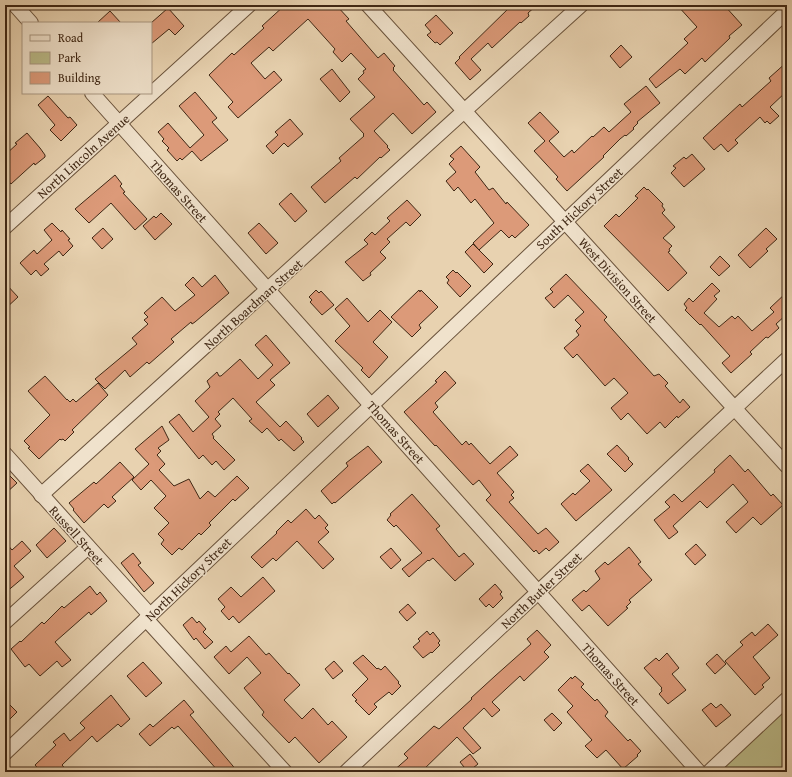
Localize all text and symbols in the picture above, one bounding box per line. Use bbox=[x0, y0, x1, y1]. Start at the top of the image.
legend bbox=[22, 22, 152, 94]
text: Road bbox=[58, 29, 84, 46]
text: Park bbox=[58, 49, 82, 66]
text: Building bbox=[58, 69, 101, 86]
street label: North Lincoln Avenue bbox=[33, 110, 134, 203]
street label: Thomas Street bbox=[145, 156, 212, 227]
street label: South Hickory Street bbox=[531, 163, 628, 254]
street label: West Division Street bbox=[574, 233, 662, 328]
street label: North Boardman Street bbox=[200, 254, 307, 354]
street label: Thomas Street bbox=[362, 397, 429, 468]
street label: Russell Street bbox=[45, 501, 109, 569]
street label: North Hickory Street bbox=[141, 533, 236, 626]
street label: North Butler Street bbox=[496, 547, 587, 633]
street label: Thomas Street bbox=[577, 639, 644, 710]

